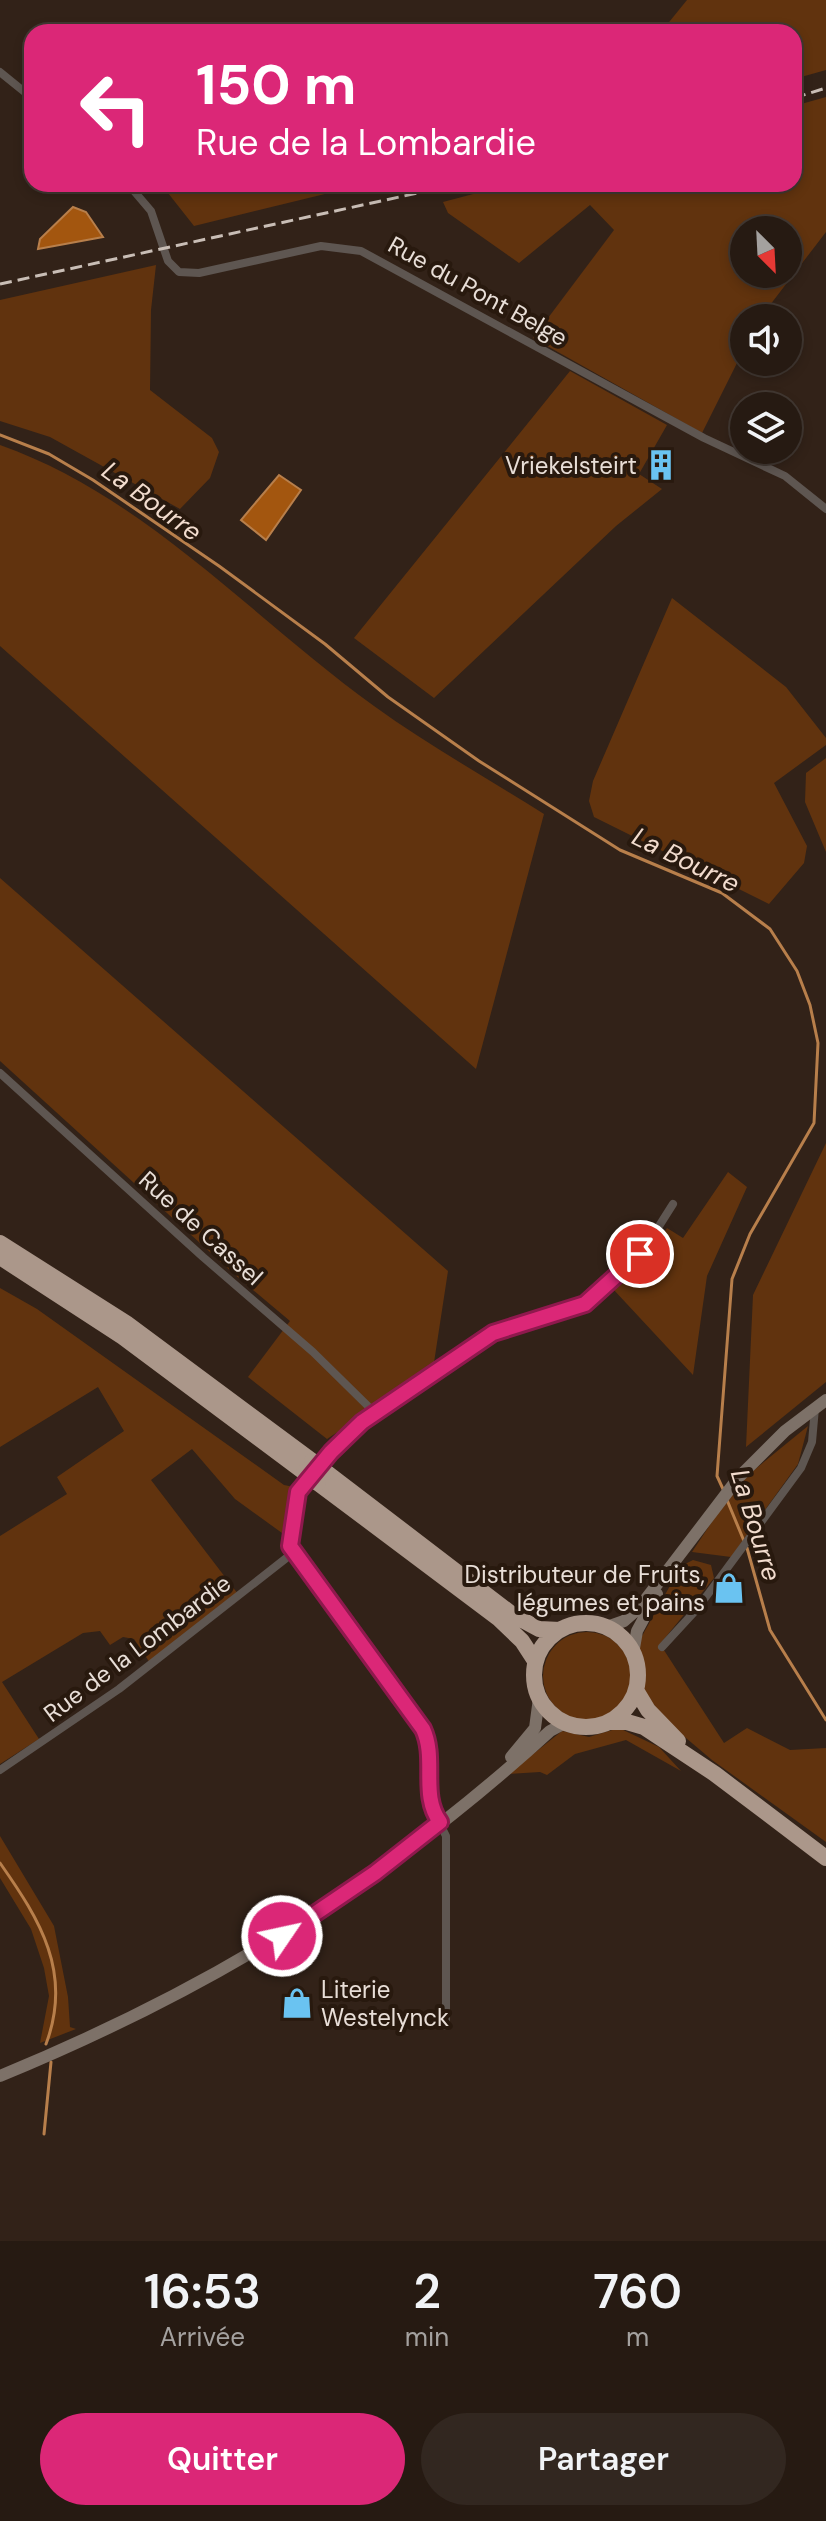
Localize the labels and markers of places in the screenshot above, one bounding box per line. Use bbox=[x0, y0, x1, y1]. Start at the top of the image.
building icon: Vriekelsteirt bbox=[644, 448, 678, 482]
place label: Vriekelsteirt bbox=[505, 450, 637, 481]
pin bbox=[606, 1220, 674, 1288]
place label: Distributeur de Fruits, légumes et pains bbox=[465, 1559, 705, 1618]
shop icon: Distributeur de Fruits, légumes et pains bbox=[712, 1571, 746, 1605]
place label: Literie Westelynck bbox=[321, 1974, 449, 2033]
shop icon: Literie Westelynck bbox=[280, 1986, 314, 2020]

